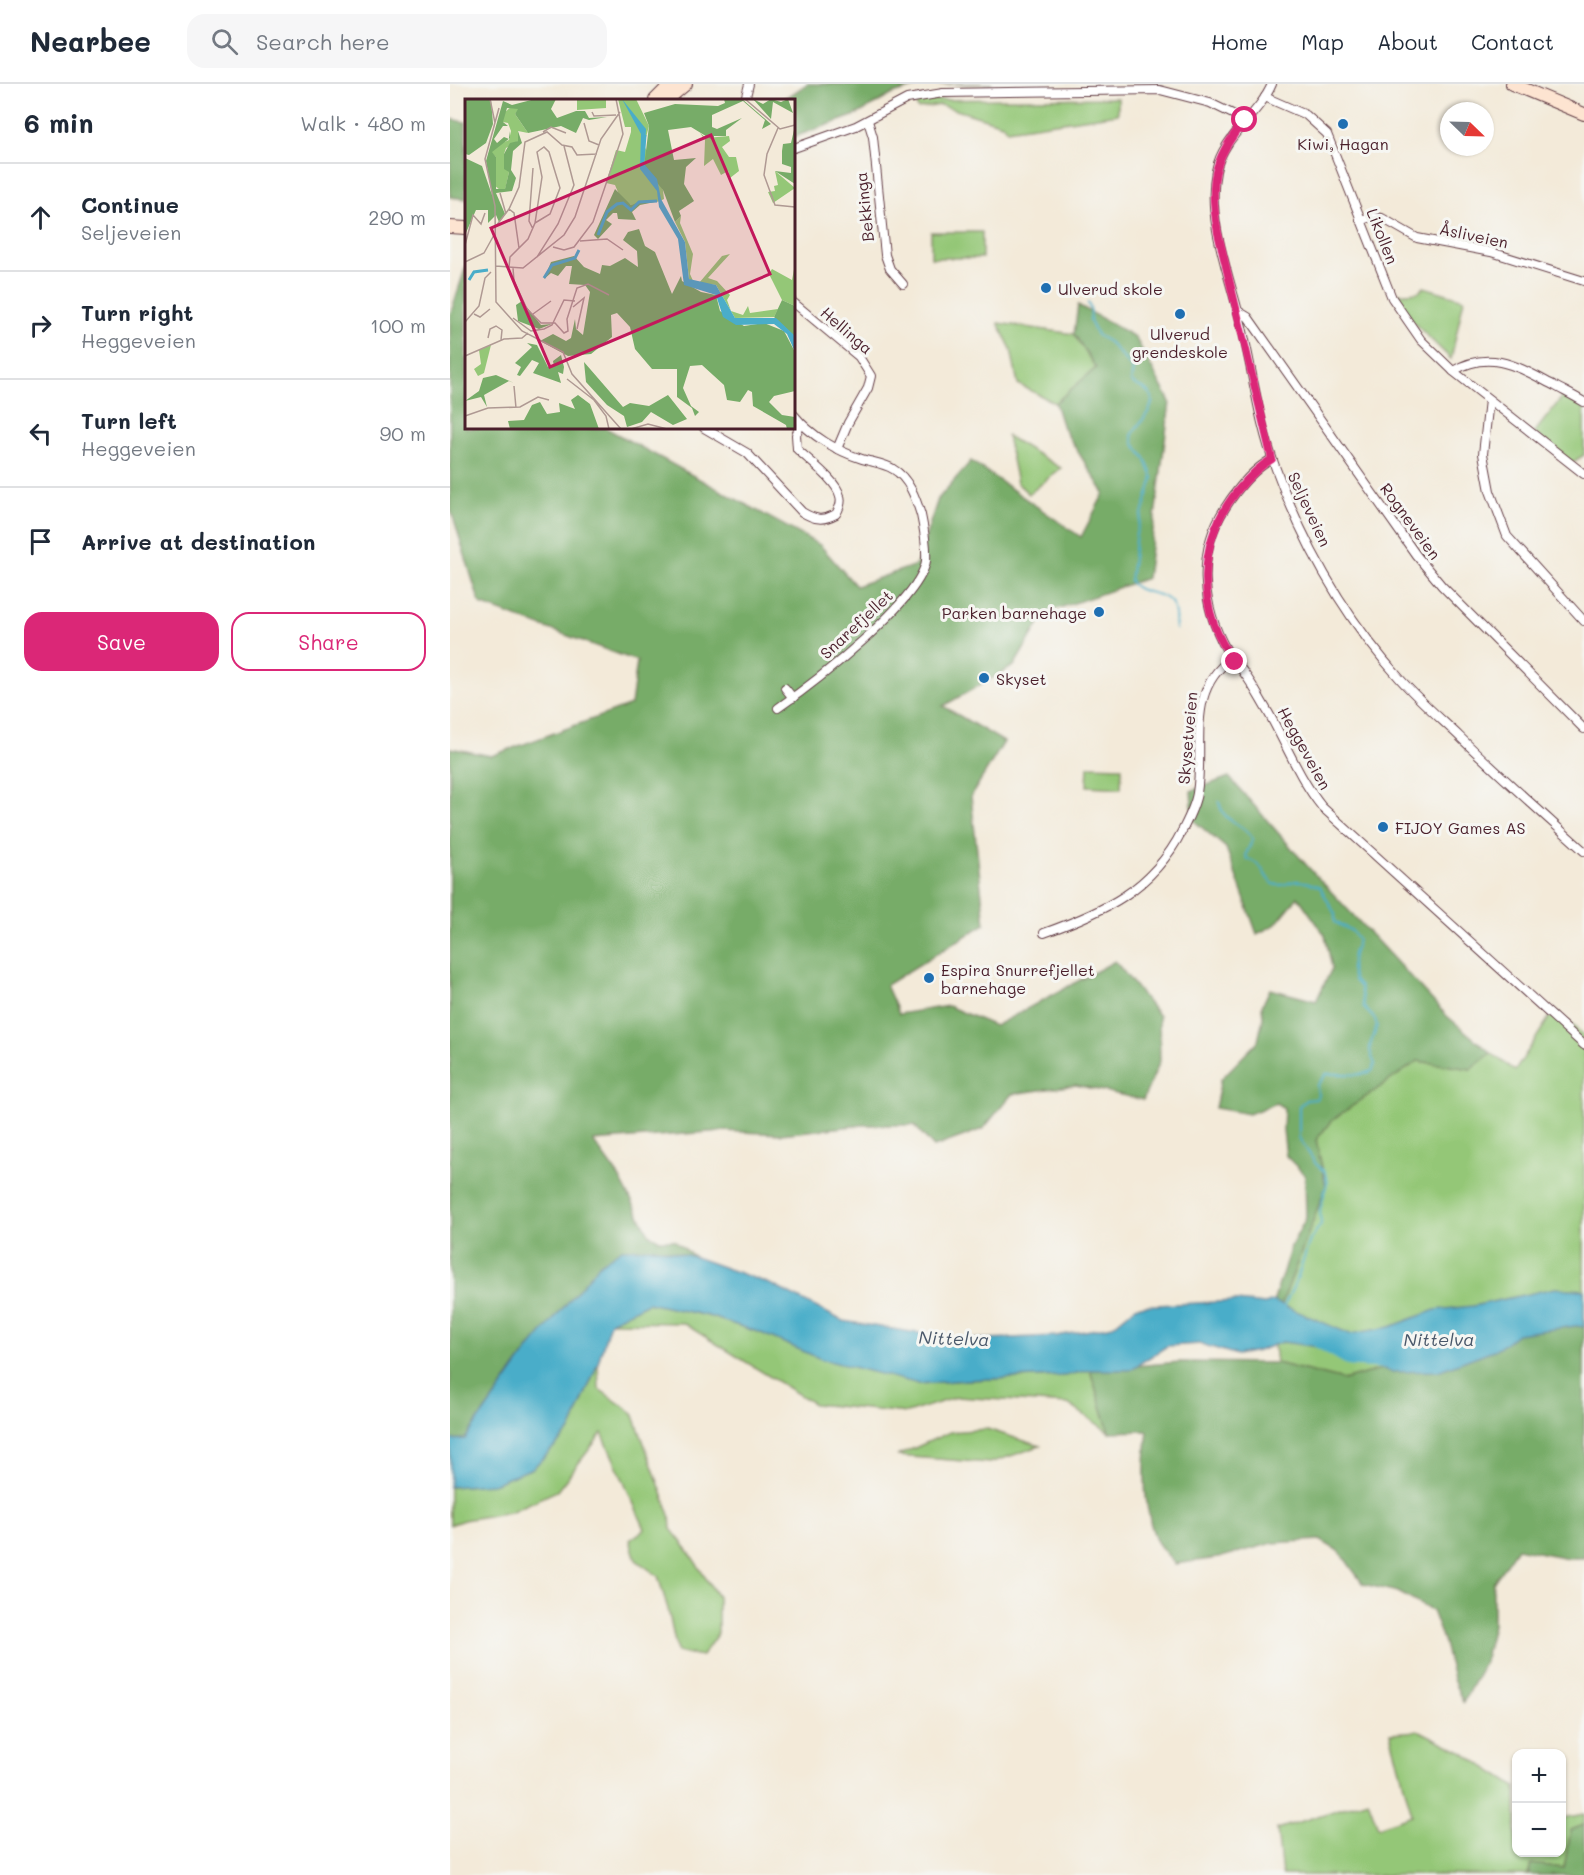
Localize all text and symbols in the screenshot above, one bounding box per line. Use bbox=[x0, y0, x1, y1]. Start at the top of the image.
search box bbox=[187, 14, 607, 68]
text: Nearbee bbox=[30, 23, 151, 59]
icon: search bbox=[208, 25, 241, 58]
text: Search here bbox=[256, 27, 390, 56]
text: Home bbox=[1211, 28, 1268, 55]
text: Map bbox=[1301, 28, 1344, 55]
text: About bbox=[1377, 28, 1438, 55]
text: Contact bbox=[1471, 28, 1554, 55]
inset map bbox=[465, 99, 795, 429]
north arrow bbox=[1440, 102, 1494, 156]
text: 6 min bbox=[24, 106, 93, 140]
route start bbox=[1231, 106, 1257, 132]
text: Walk · 480 m bbox=[300, 110, 426, 136]
marker: Kiwi, Hagan bbox=[1336, 117, 1350, 131]
place label: Kiwi, Hagan bbox=[1297, 133, 1389, 154]
street label: Bekkinga bbox=[850, 171, 878, 243]
text: Continue bbox=[81, 190, 179, 219]
icon: ahead bbox=[24, 201, 57, 234]
text: 290 m bbox=[368, 204, 426, 230]
street label: Likollen bbox=[1362, 205, 1404, 267]
street label: Åsliveien bbox=[1438, 217, 1510, 253]
text: Seljeveien bbox=[81, 219, 181, 245]
place label: Ulverud skole bbox=[1058, 278, 1163, 299]
marker: Ulverud skole bbox=[1039, 281, 1053, 295]
text: Turn right bbox=[81, 298, 193, 327]
street label: Hellinga bbox=[817, 302, 877, 358]
marker: Ulverud grendeskole bbox=[1173, 307, 1187, 321]
icon: right bbox=[24, 309, 57, 342]
text: 100 m bbox=[370, 312, 426, 338]
place label: Ulverud grendeskole bbox=[1132, 323, 1228, 362]
text: Heggeveien bbox=[81, 327, 196, 353]
text: Turn left bbox=[81, 406, 177, 435]
icon: left bbox=[24, 417, 57, 450]
text: 90 m bbox=[380, 420, 426, 446]
text: Heggeveien bbox=[81, 435, 196, 461]
street label: Seljeveien bbox=[1284, 468, 1336, 550]
street label: Rogneveien bbox=[1376, 478, 1446, 564]
icon: arrive bbox=[24, 525, 57, 558]
text: Arrive at destination bbox=[81, 527, 316, 556]
street label: Snarefjellet bbox=[815, 585, 897, 663]
place label: Parken barnehage bbox=[942, 602, 1087, 623]
marker: Parken barnehage bbox=[1092, 605, 1106, 619]
button: Save bbox=[24, 612, 219, 671]
button: Share bbox=[231, 612, 426, 671]
route end bbox=[1221, 648, 1247, 674]
place label: Skyset bbox=[996, 668, 1047, 689]
marker: Skyset bbox=[977, 671, 991, 685]
street label: Skysetveien bbox=[1173, 691, 1201, 785]
street label: Heggeveien bbox=[1274, 703, 1336, 793]
place label: FIJOY Games AS bbox=[1395, 817, 1525, 838]
marker: FIJOY Games AS bbox=[1376, 820, 1390, 834]
place label: Espira Snurrefjellet barnehage bbox=[941, 959, 1095, 998]
marker: Espira Snurrefjellet barnehage bbox=[922, 971, 936, 985]
water label: Nittelva bbox=[918, 1325, 990, 1351]
water label: Nittelva bbox=[1403, 1327, 1475, 1351]
map controls bbox=[1512, 1749, 1566, 1857]
button: + bbox=[1512, 1749, 1566, 1803]
button: − bbox=[1512, 1803, 1566, 1857]

